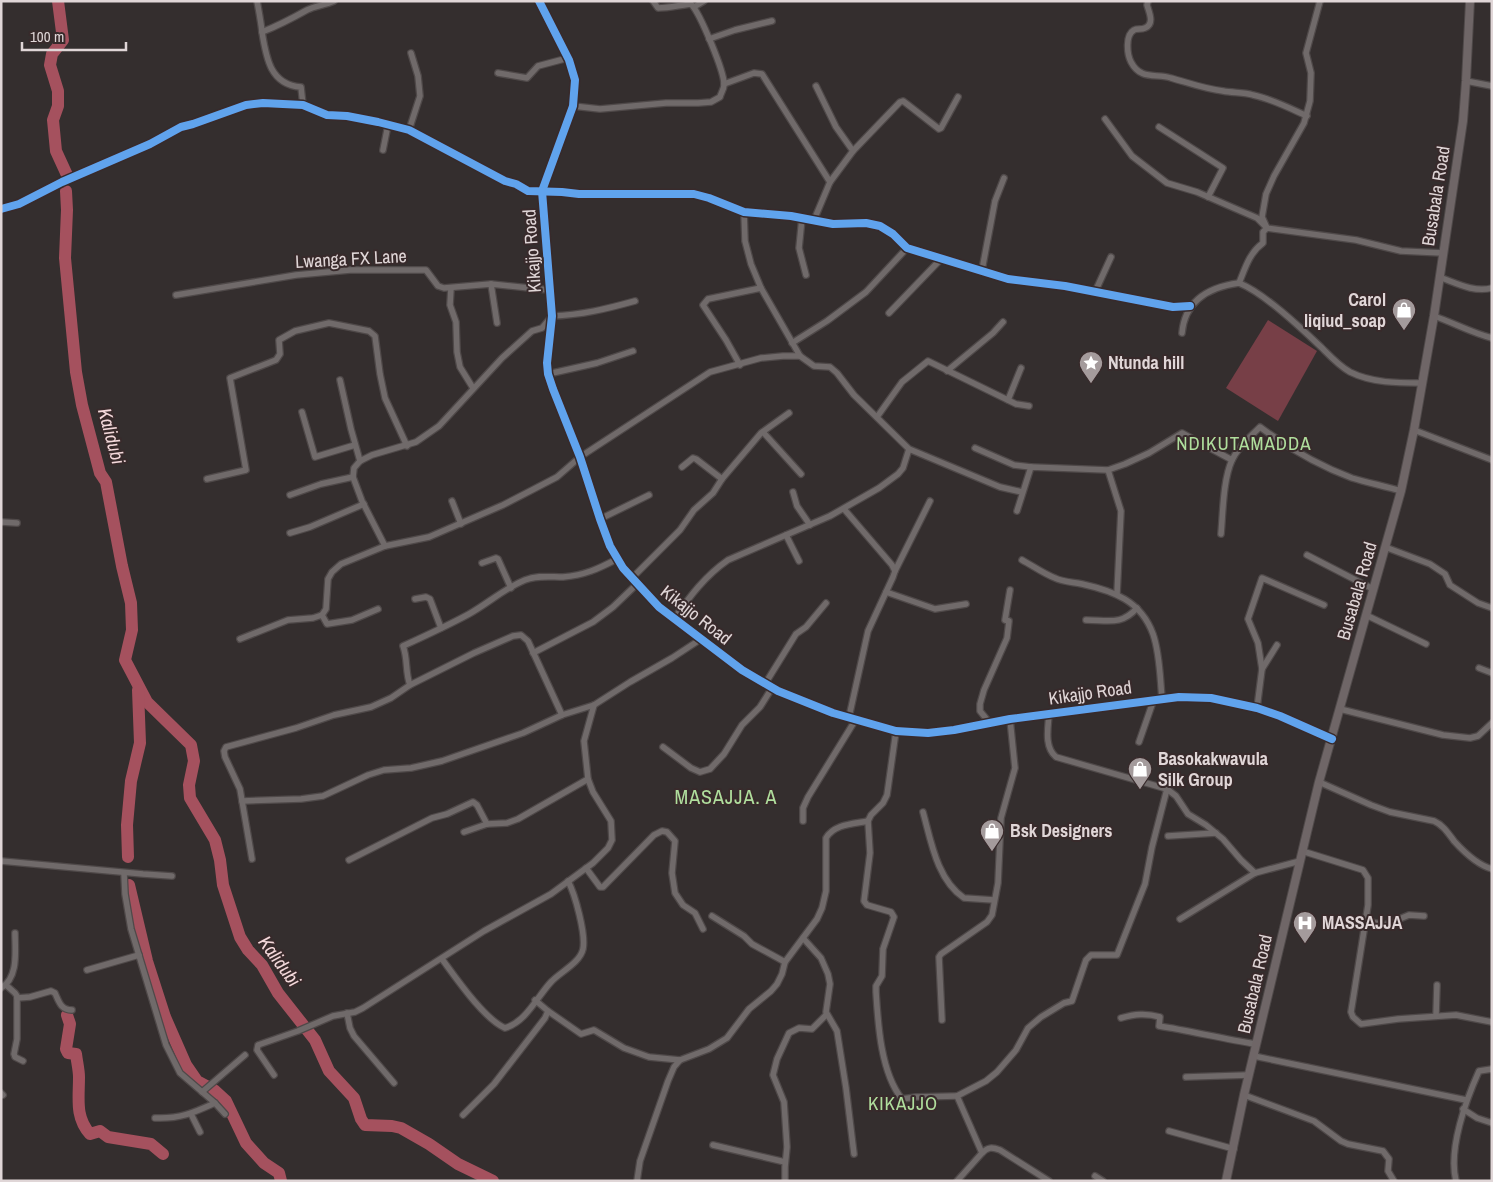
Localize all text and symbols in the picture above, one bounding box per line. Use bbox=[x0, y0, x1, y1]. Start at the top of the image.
scale bar bbox=[22, 20, 126, 52]
text: 100 m bbox=[30, 26, 64, 47]
street label: Busabala Road bbox=[1415, 144, 1456, 248]
street label: Kikajjo Road bbox=[516, 208, 547, 294]
street label: Lwanga FX Lane bbox=[295, 243, 407, 274]
place label: Carol liqiud_soap bbox=[1304, 287, 1386, 333]
shop icon: Carol liqiud_soap bbox=[1391, 297, 1417, 331]
place icon: Ntunda hill bbox=[1078, 350, 1104, 384]
place label: Ntunda hill bbox=[1108, 350, 1184, 375]
water label: Kalidubi bbox=[92, 405, 132, 468]
district label: NDIKUTAMADDA bbox=[1176, 430, 1312, 456]
street label: Busabala Road bbox=[1331, 539, 1382, 643]
street label: Kikajjo Road bbox=[656, 579, 737, 650]
street label: Kikajjo Road bbox=[1047, 674, 1133, 711]
place label: Basokakwavula Silk Group bbox=[1158, 746, 1269, 792]
shop icon: Basokakwavula Silk Group bbox=[1127, 756, 1153, 790]
district label: MASAJJA. A bbox=[675, 783, 777, 810]
shop icon: Bsk Designers bbox=[979, 818, 1005, 852]
place label: Bsk Designers bbox=[1010, 818, 1113, 843]
hospital icon: MASSAJJA bbox=[1292, 910, 1318, 944]
place label: MASSAJJA bbox=[1322, 910, 1403, 935]
water label: Kalidubi bbox=[253, 930, 308, 992]
street label: Busabala Road bbox=[1231, 932, 1278, 1036]
district label: KIKAJJO bbox=[868, 1090, 938, 1116]

